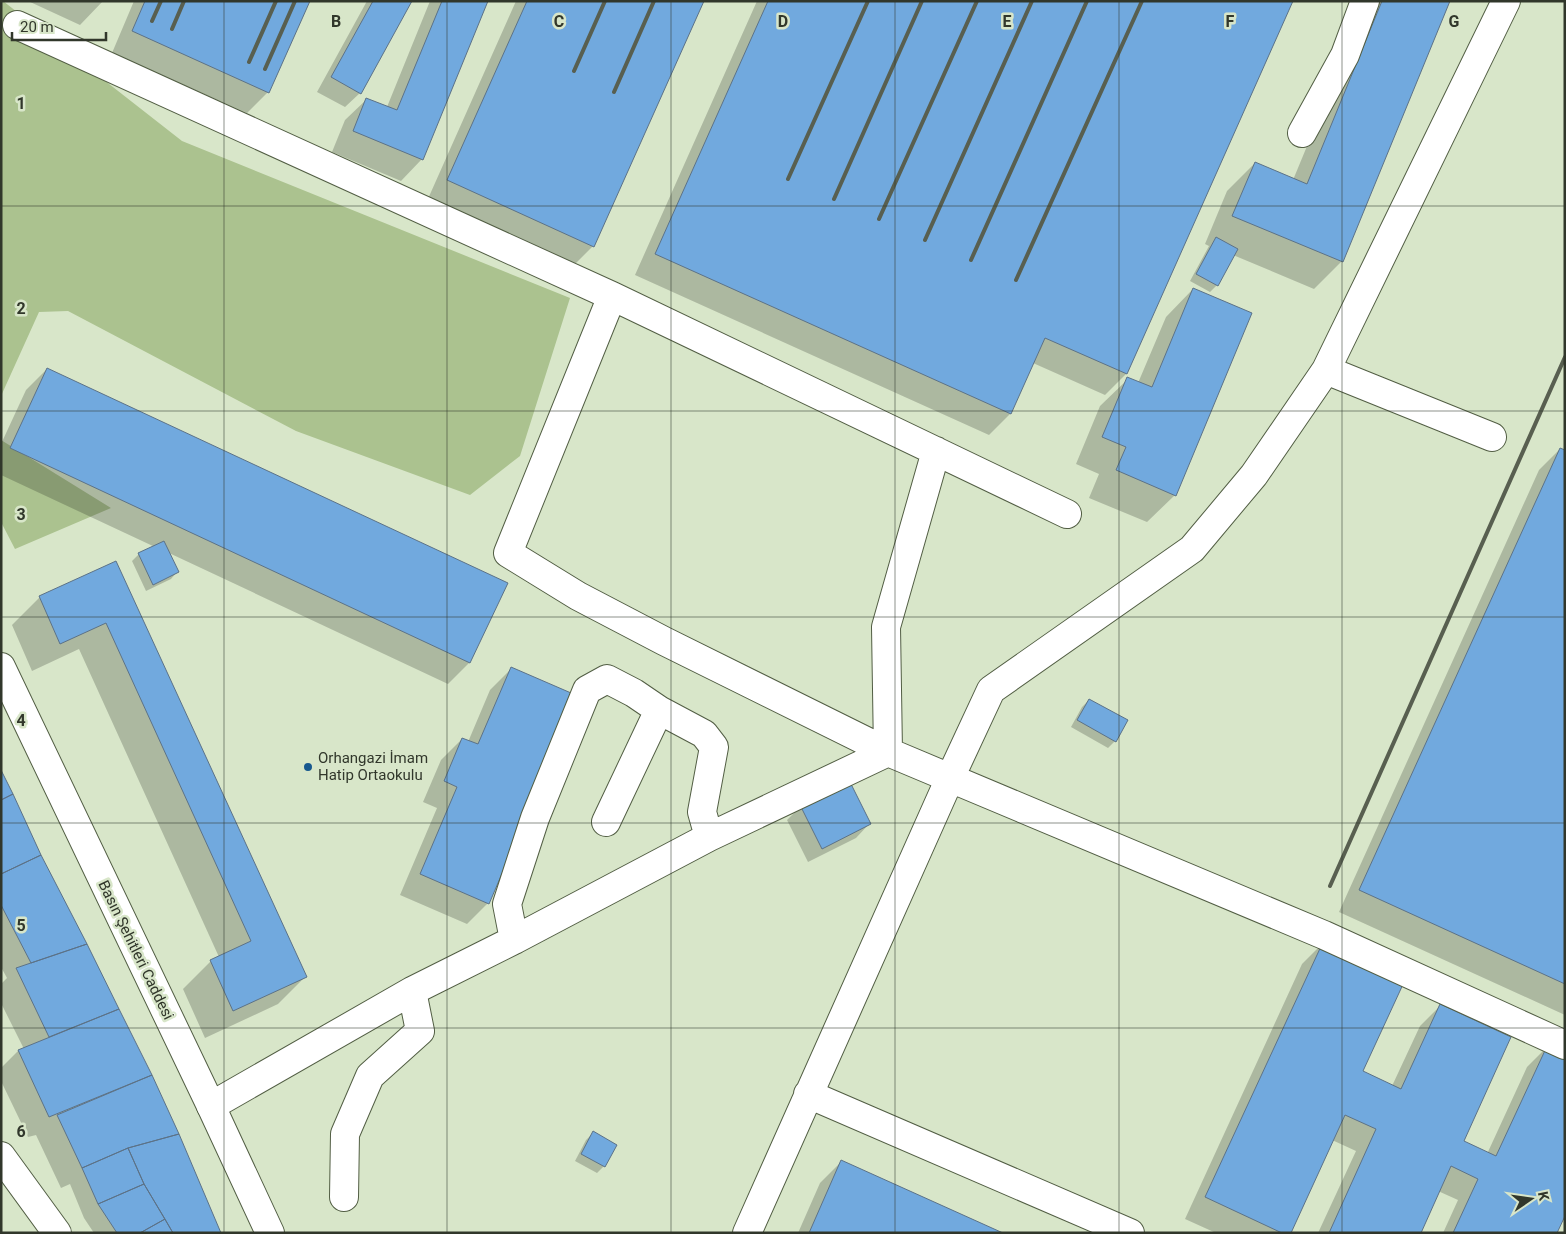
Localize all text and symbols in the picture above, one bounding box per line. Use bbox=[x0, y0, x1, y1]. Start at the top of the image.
scale bar bbox=[12, 10, 106, 42]
text: B bbox=[331, 12, 341, 31]
text: C bbox=[554, 12, 564, 31]
text: D bbox=[778, 12, 788, 31]
text: E bbox=[1003, 12, 1012, 31]
text: F bbox=[1226, 12, 1235, 31]
text: G bbox=[1449, 12, 1460, 31]
text: 20 m bbox=[20, 18, 54, 36]
text: 1 bbox=[16, 94, 26, 113]
text: 2 bbox=[16, 299, 26, 318]
text: 3 bbox=[16, 505, 26, 524]
text: 4 bbox=[16, 711, 26, 730]
place label: Orhangazi İmam Hatip Ortaokulu bbox=[318, 749, 428, 784]
marker: Orhangazi İmam Hatip Ortaokulu bbox=[302, 761, 314, 773]
street label: Basın Şehitleri Caddesi bbox=[94, 877, 178, 1023]
text: 5 bbox=[16, 916, 26, 935]
text: 6 bbox=[16, 1122, 26, 1141]
north arrow bbox=[1506, 1174, 1556, 1224]
text: K bbox=[1535, 1190, 1552, 1202]

